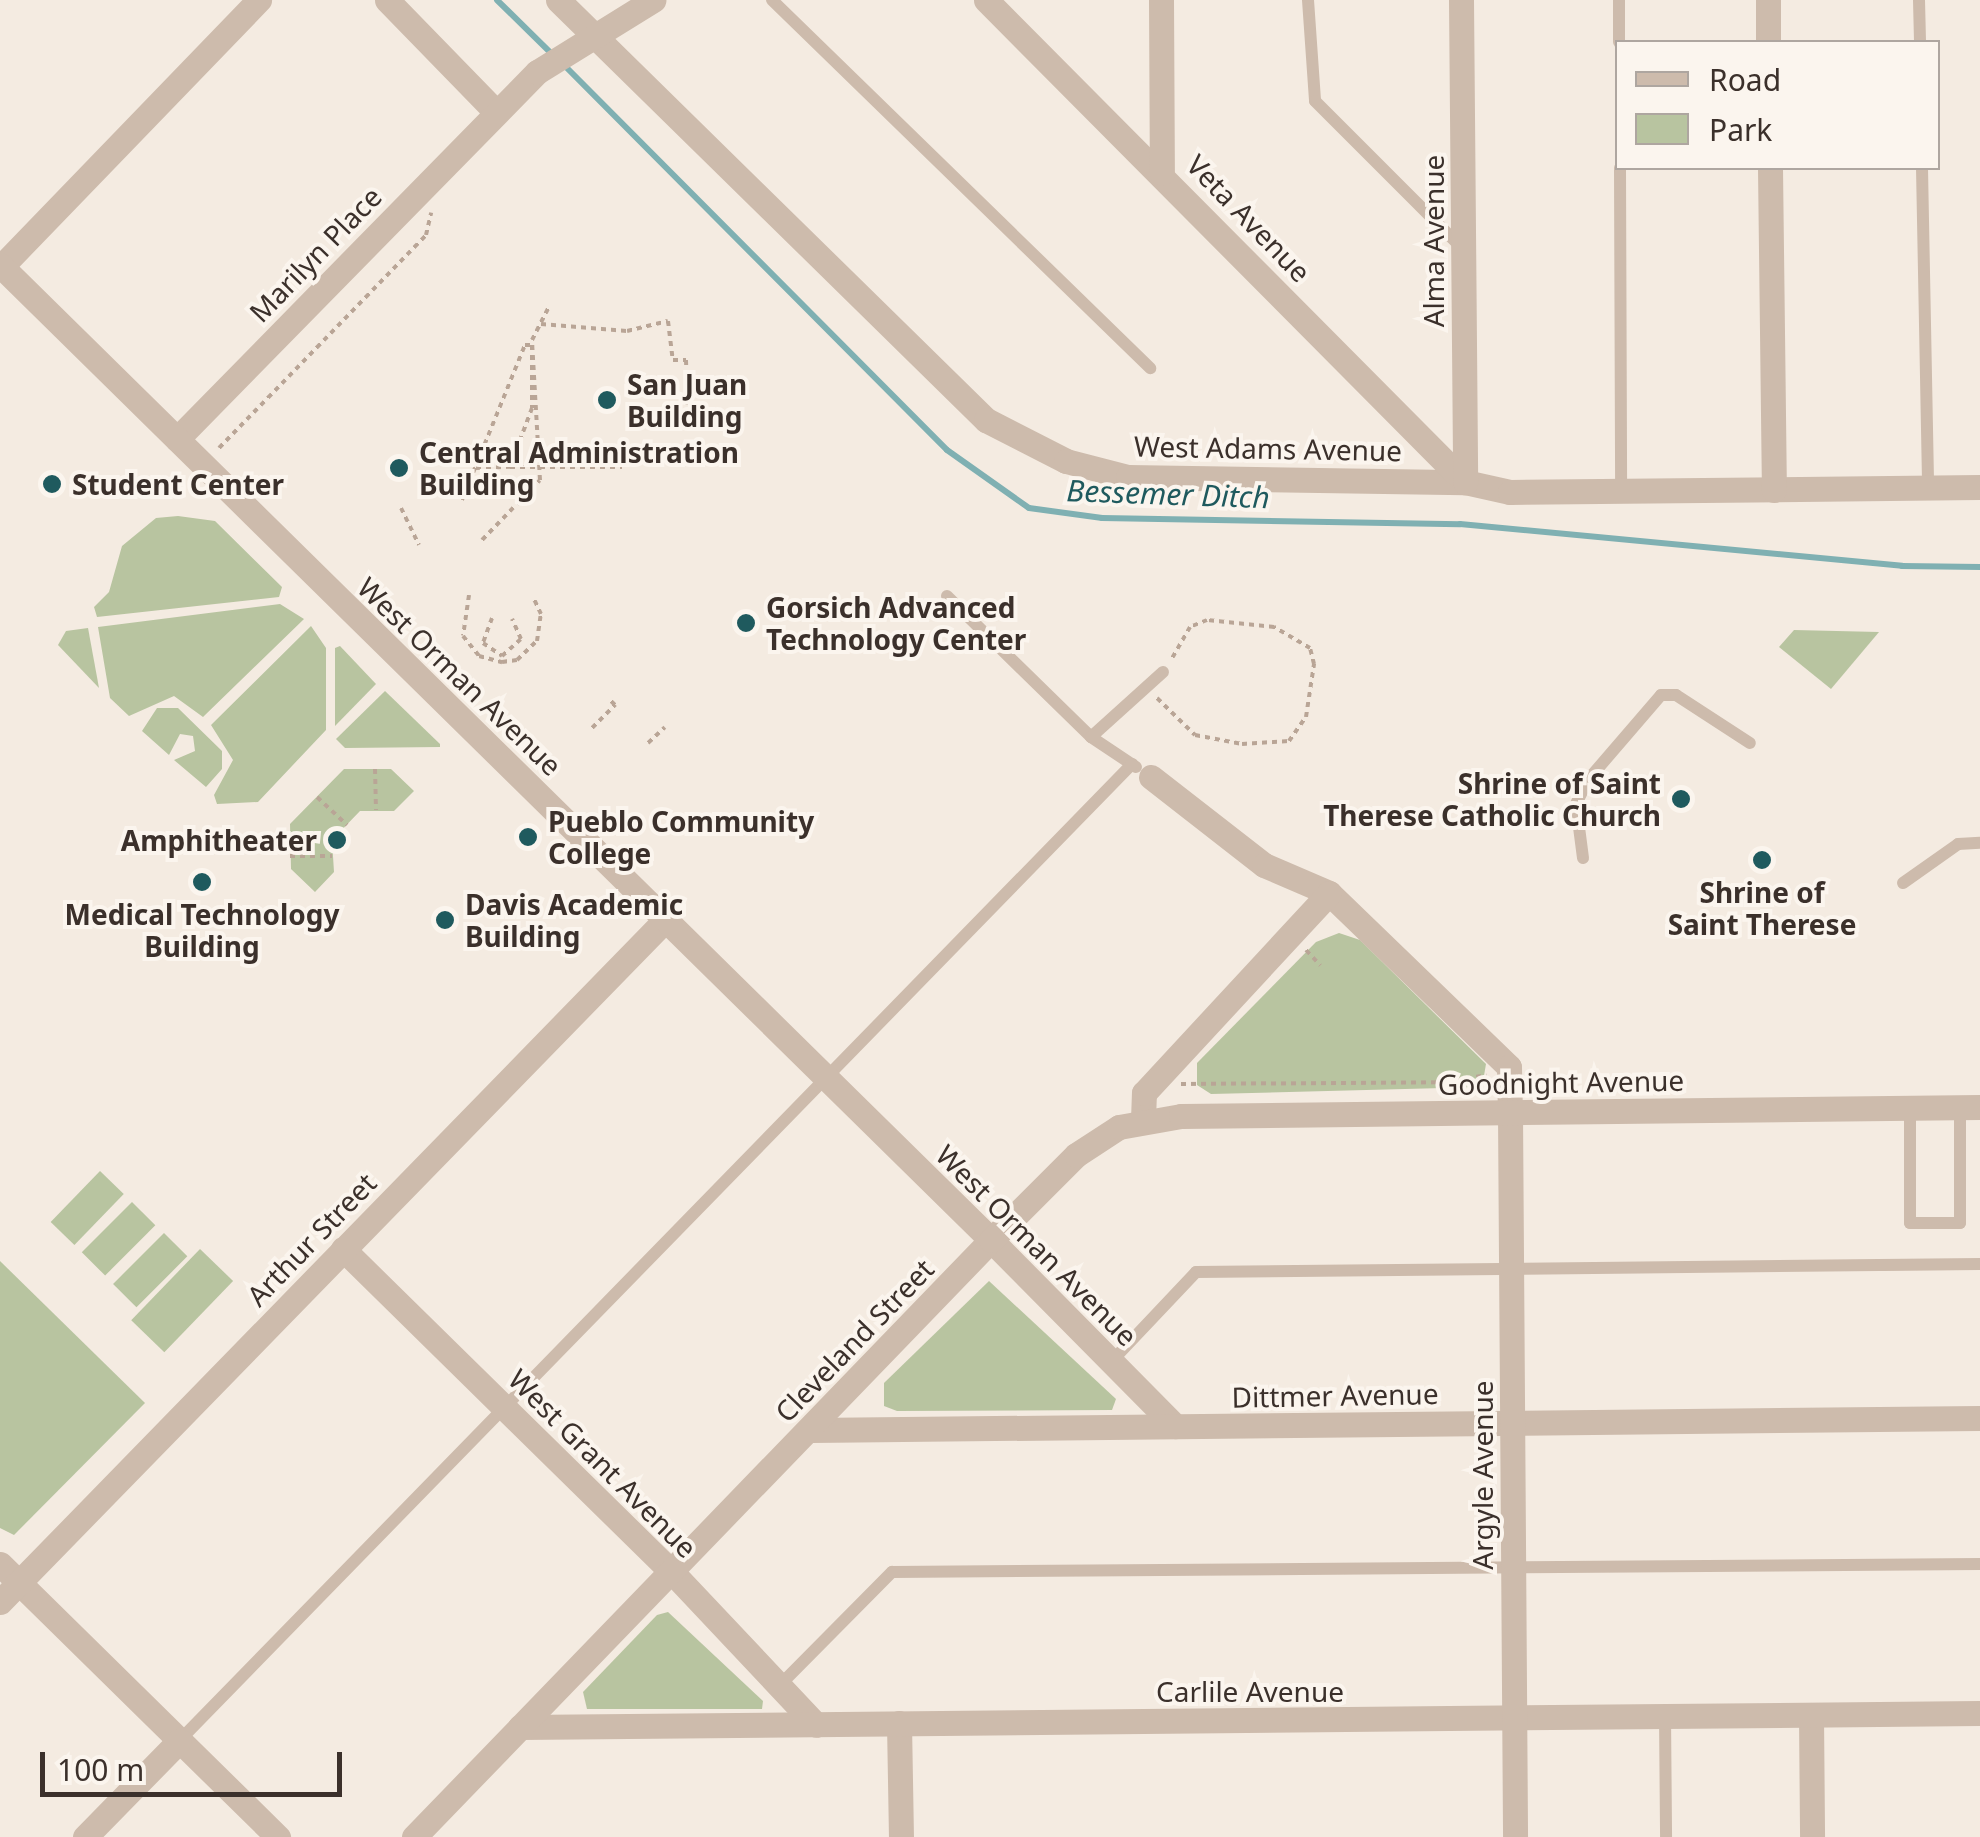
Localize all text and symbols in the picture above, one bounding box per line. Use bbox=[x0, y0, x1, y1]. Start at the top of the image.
legend bbox=[1615, 40, 1940, 170]
text: Road bbox=[1709, 59, 1781, 100]
text: Park bbox=[1709, 109, 1772, 150]
street label: Veta Avenue bbox=[1180, 148, 1318, 288]
street label: Alma Avenue bbox=[1416, 155, 1450, 327]
street label: Marilyn Place bbox=[242, 179, 388, 329]
place label: San Juan Building bbox=[627, 367, 747, 433]
marker: San Juan Building bbox=[596, 389, 618, 411]
street label: West Adams Avenue bbox=[1134, 429, 1402, 467]
place label: Central Administration Building bbox=[419, 435, 739, 501]
marker: Central Administration Building bbox=[388, 457, 410, 479]
place label: Student Center bbox=[72, 467, 284, 501]
water label: Bessemer Ditch bbox=[1066, 472, 1270, 516]
marker: Student Center bbox=[41, 473, 63, 495]
street label: West Orman Avenue bbox=[351, 570, 569, 782]
place label: Gorsich Advanced Technology Center bbox=[766, 590, 1026, 656]
marker: Gorsich Advanced Technology Center bbox=[735, 612, 757, 634]
place label: Shrine of Saint Therese Catholic Church bbox=[1323, 766, 1661, 832]
marker: Shrine of Saint Therese Catholic Church bbox=[1670, 788, 1692, 810]
place label: Pueblo Community College bbox=[548, 804, 814, 870]
place label: Amphitheater bbox=[121, 823, 317, 857]
marker: Pueblo Community College bbox=[517, 826, 539, 848]
marker: Amphitheater bbox=[326, 829, 348, 851]
marker: Shrine of Saint Therese bbox=[1751, 849, 1773, 871]
marker: Medical Technology Building bbox=[191, 871, 213, 893]
place label: Shrine of Saint Therese bbox=[1668, 875, 1856, 941]
place label: Davis Academic Building bbox=[465, 887, 683, 953]
place label: Medical Technology Building bbox=[65, 897, 339, 963]
marker: Davis Academic Building bbox=[434, 909, 456, 931]
street label: Goodnight Avenue bbox=[1438, 1063, 1684, 1101]
street label: West Orman Avenue bbox=[930, 1138, 1144, 1352]
street label: Arthur Street bbox=[239, 1166, 383, 1312]
street label: Cleveland Street bbox=[768, 1252, 940, 1428]
street label: West Grant Avenue bbox=[502, 1362, 704, 1564]
street label: Dittmer Avenue bbox=[1231, 1376, 1439, 1414]
street label: Argyle Avenue bbox=[1465, 1380, 1499, 1570]
street label: Carlile Avenue bbox=[1156, 1674, 1344, 1708]
scale bar bbox=[45, 1732, 348, 1794]
text: 100 m bbox=[57, 1749, 144, 1790]

